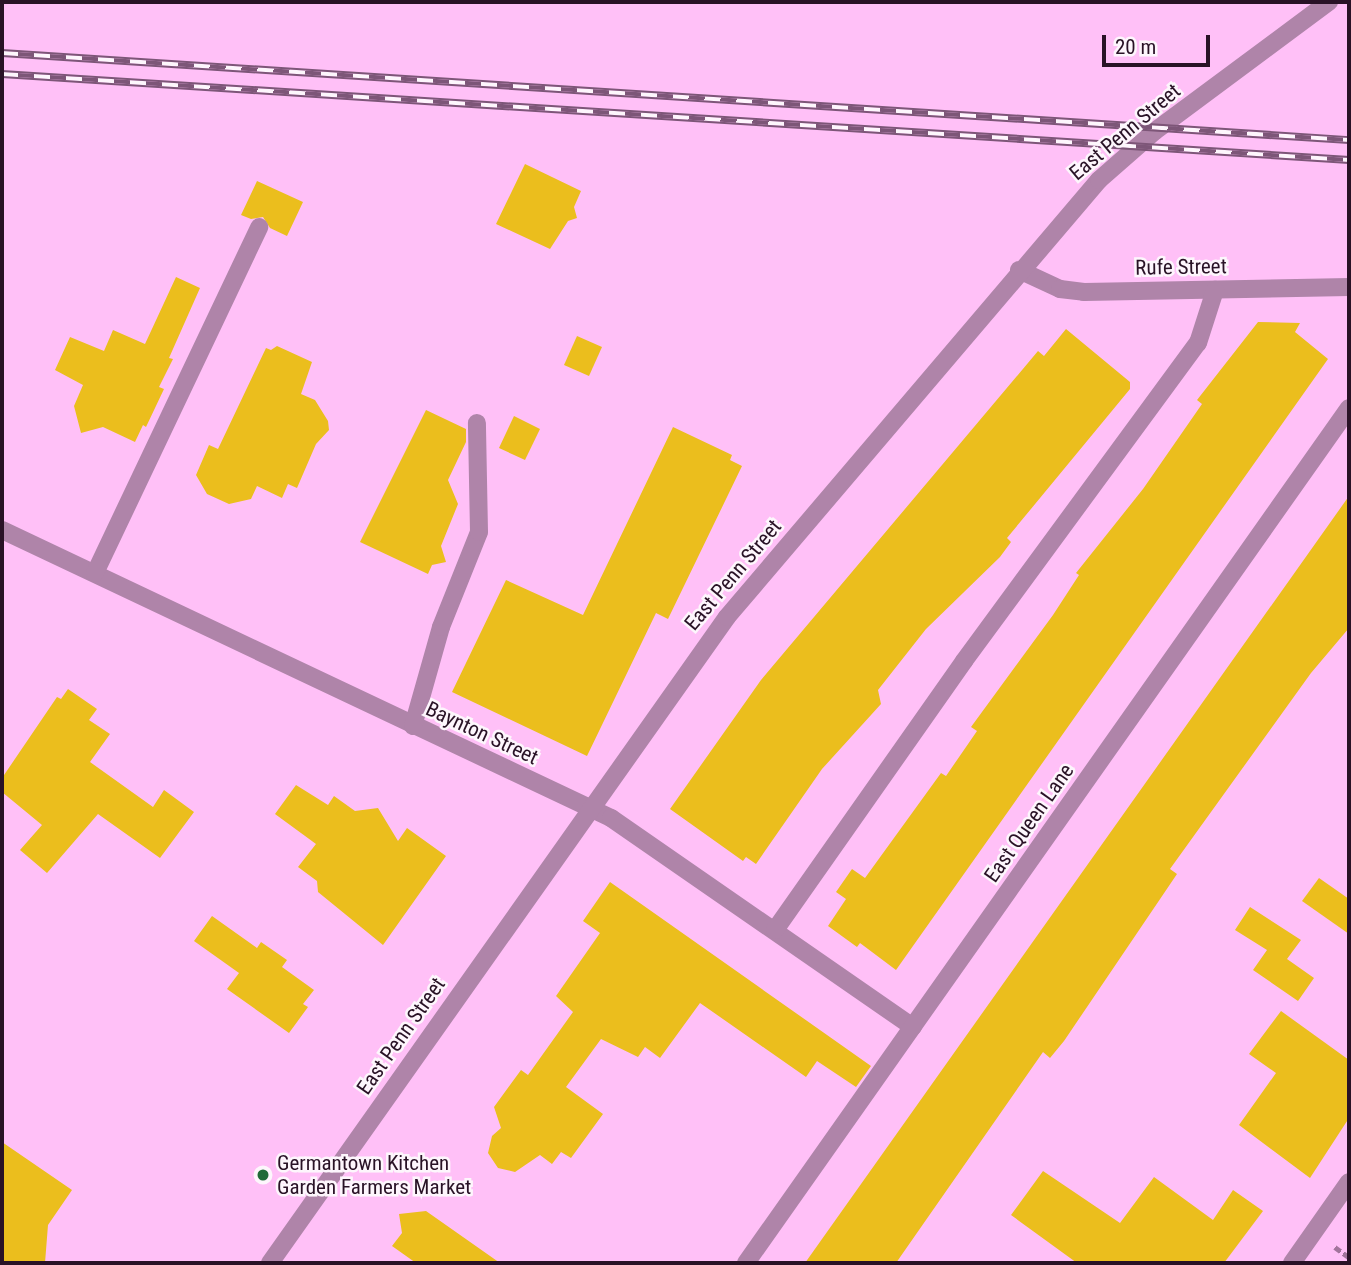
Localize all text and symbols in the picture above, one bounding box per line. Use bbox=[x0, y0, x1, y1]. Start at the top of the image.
scale bar bbox=[1106, 21, 1214, 65]
text: 20 m bbox=[1115, 35, 1156, 59]
street label: East Penn Street bbox=[1064, 78, 1186, 186]
street label: Rufe Street bbox=[1135, 254, 1227, 280]
street label: East Penn Street bbox=[679, 514, 787, 636]
street label: Baynton Street bbox=[422, 696, 542, 770]
street label: East Queen Lane bbox=[979, 759, 1079, 887]
street label: East Penn Street bbox=[351, 973, 451, 1099]
place label: Germantown Kitchen Garden Farmers Market bbox=[277, 1150, 471, 1200]
marker: Germantown Kitchen Garden Farmers Market bbox=[255, 1167, 271, 1183]

